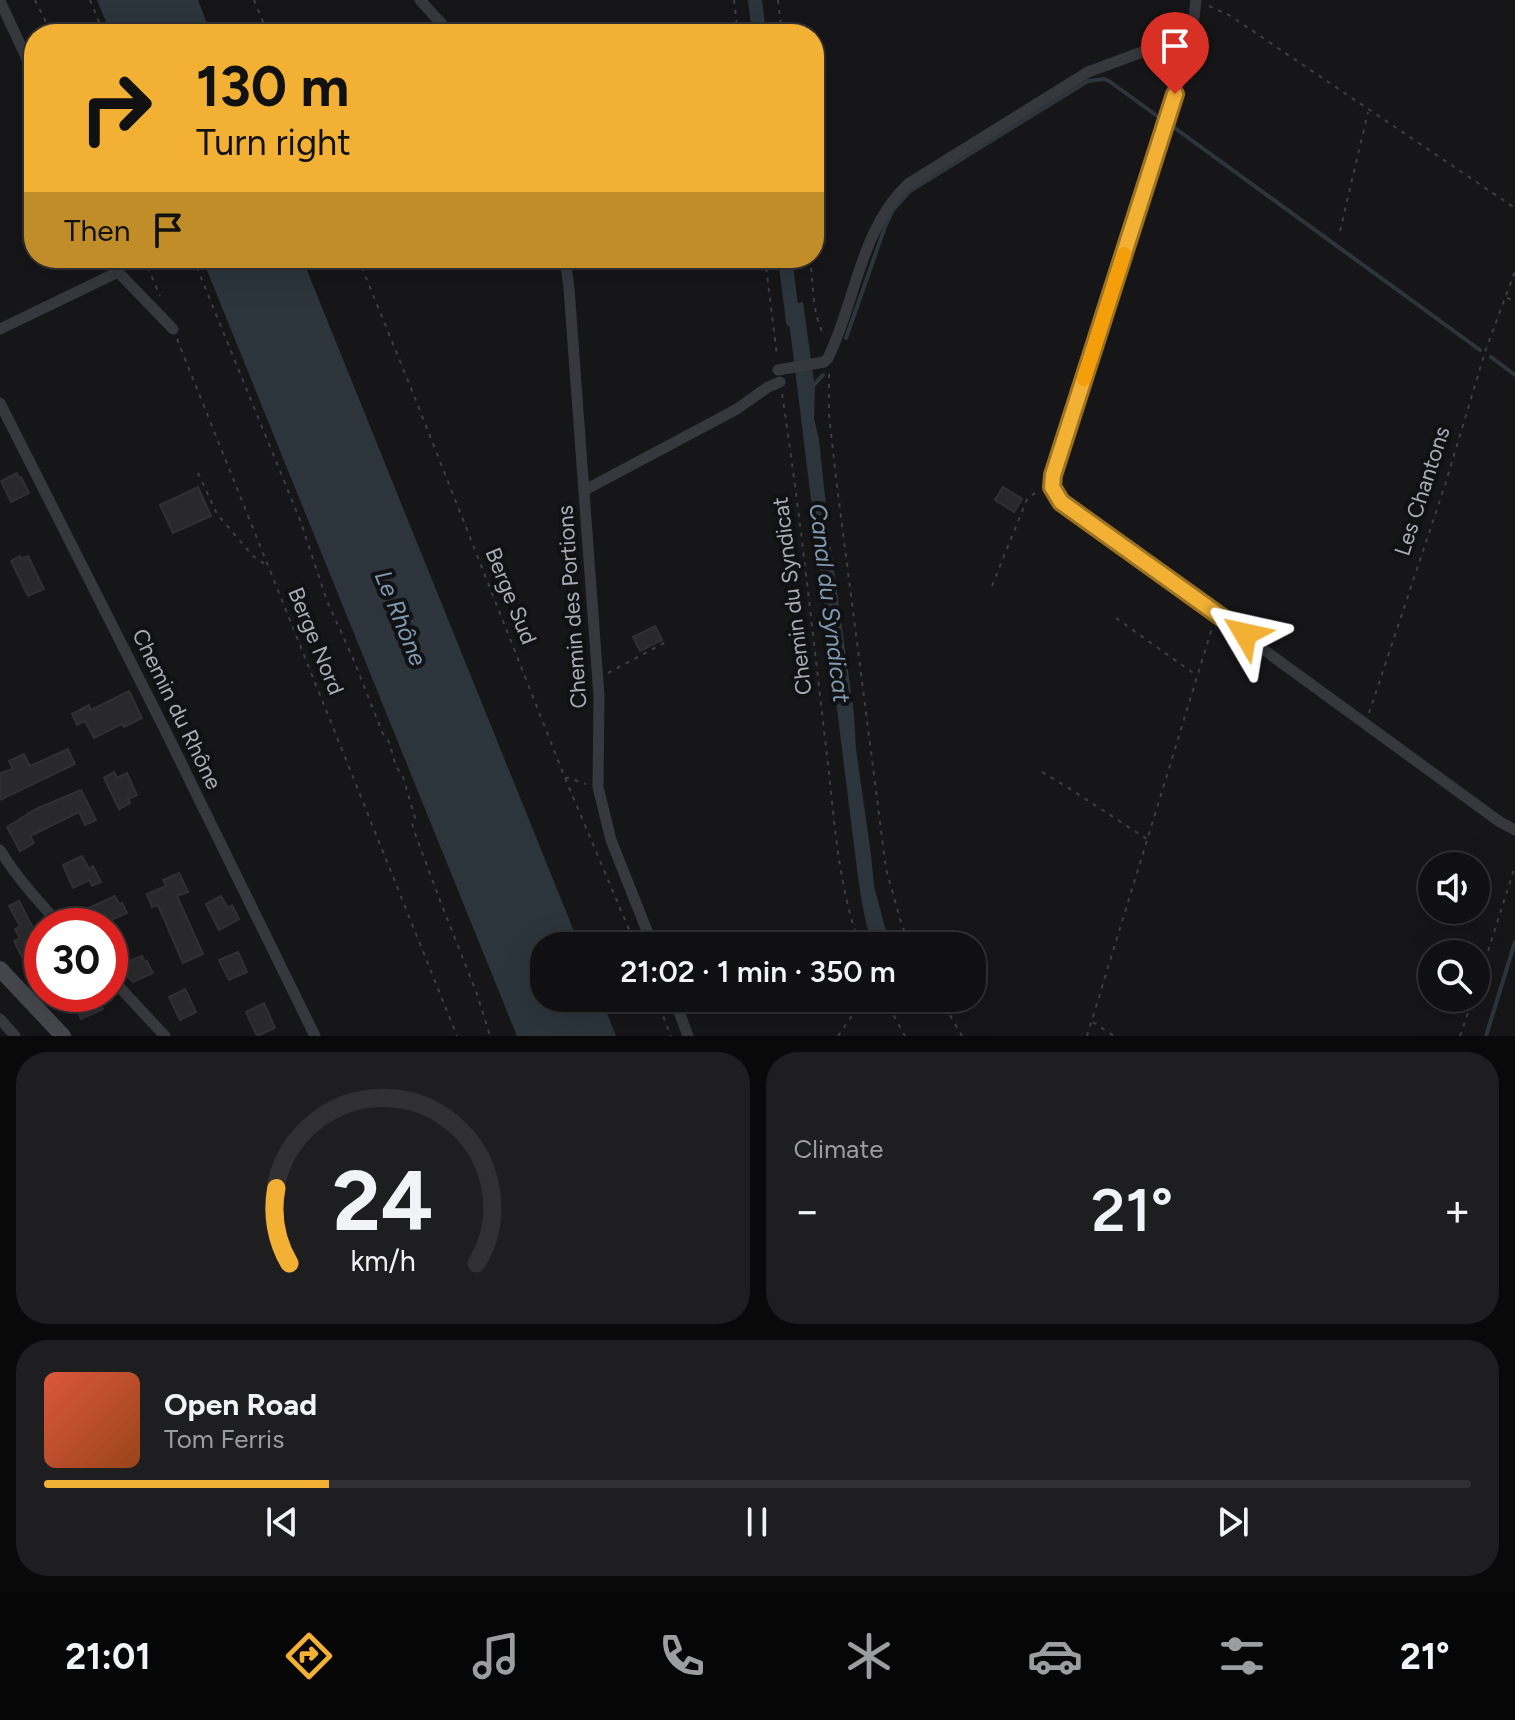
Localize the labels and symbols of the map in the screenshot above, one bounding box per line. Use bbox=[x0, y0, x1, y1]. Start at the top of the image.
pin bbox=[1141, 12, 1209, 94]
street label: Les Chantons bbox=[1388, 423, 1456, 559]
street label: Chemin du Syndicat bbox=[766, 496, 818, 696]
water label: Canal du Syndicat bbox=[803, 502, 857, 705]
street label: Chemin des Portions bbox=[551, 504, 593, 710]
street label: Berge Sud bbox=[479, 544, 543, 648]
water label: Le Rhône bbox=[369, 566, 433, 670]
street label: Berge Nord bbox=[282, 583, 350, 699]
position arrow bbox=[1203, 592, 1287, 676]
street label: Chemin du Rhône bbox=[126, 624, 228, 794]
speed limit sign: 30 bbox=[24, 908, 128, 1012]

